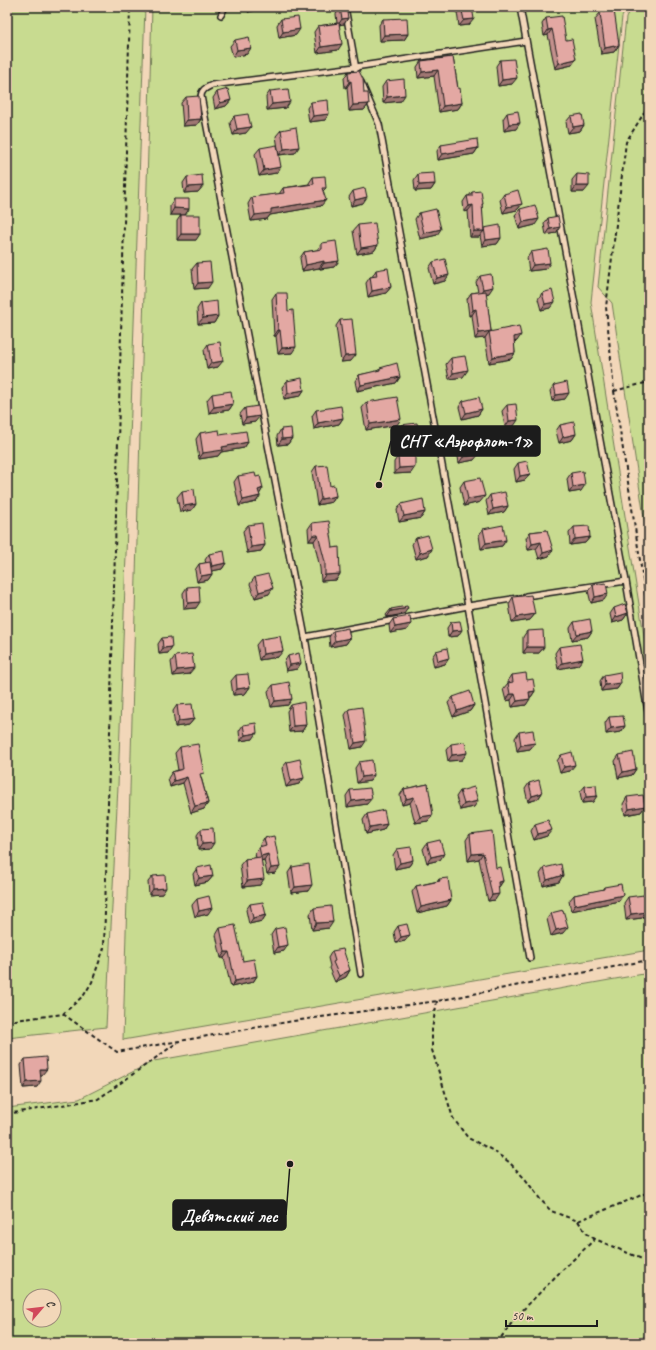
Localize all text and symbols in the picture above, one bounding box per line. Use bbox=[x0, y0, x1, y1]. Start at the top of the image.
callout: СНТ «Аэрофлот-1» bbox=[391, 426, 540, 456]
text: СНТ «Аэрофлот-1» bbox=[399, 430, 533, 452]
callout: Девятский лес bbox=[173, 1200, 286, 1230]
text: Девятский лес bbox=[180, 1205, 279, 1227]
north arrow bbox=[22, 1288, 62, 1328]
text: С bbox=[43, 1298, 59, 1310]
scale bar bbox=[506, 1302, 597, 1328]
text: 50 m bbox=[512, 1308, 534, 1324]

